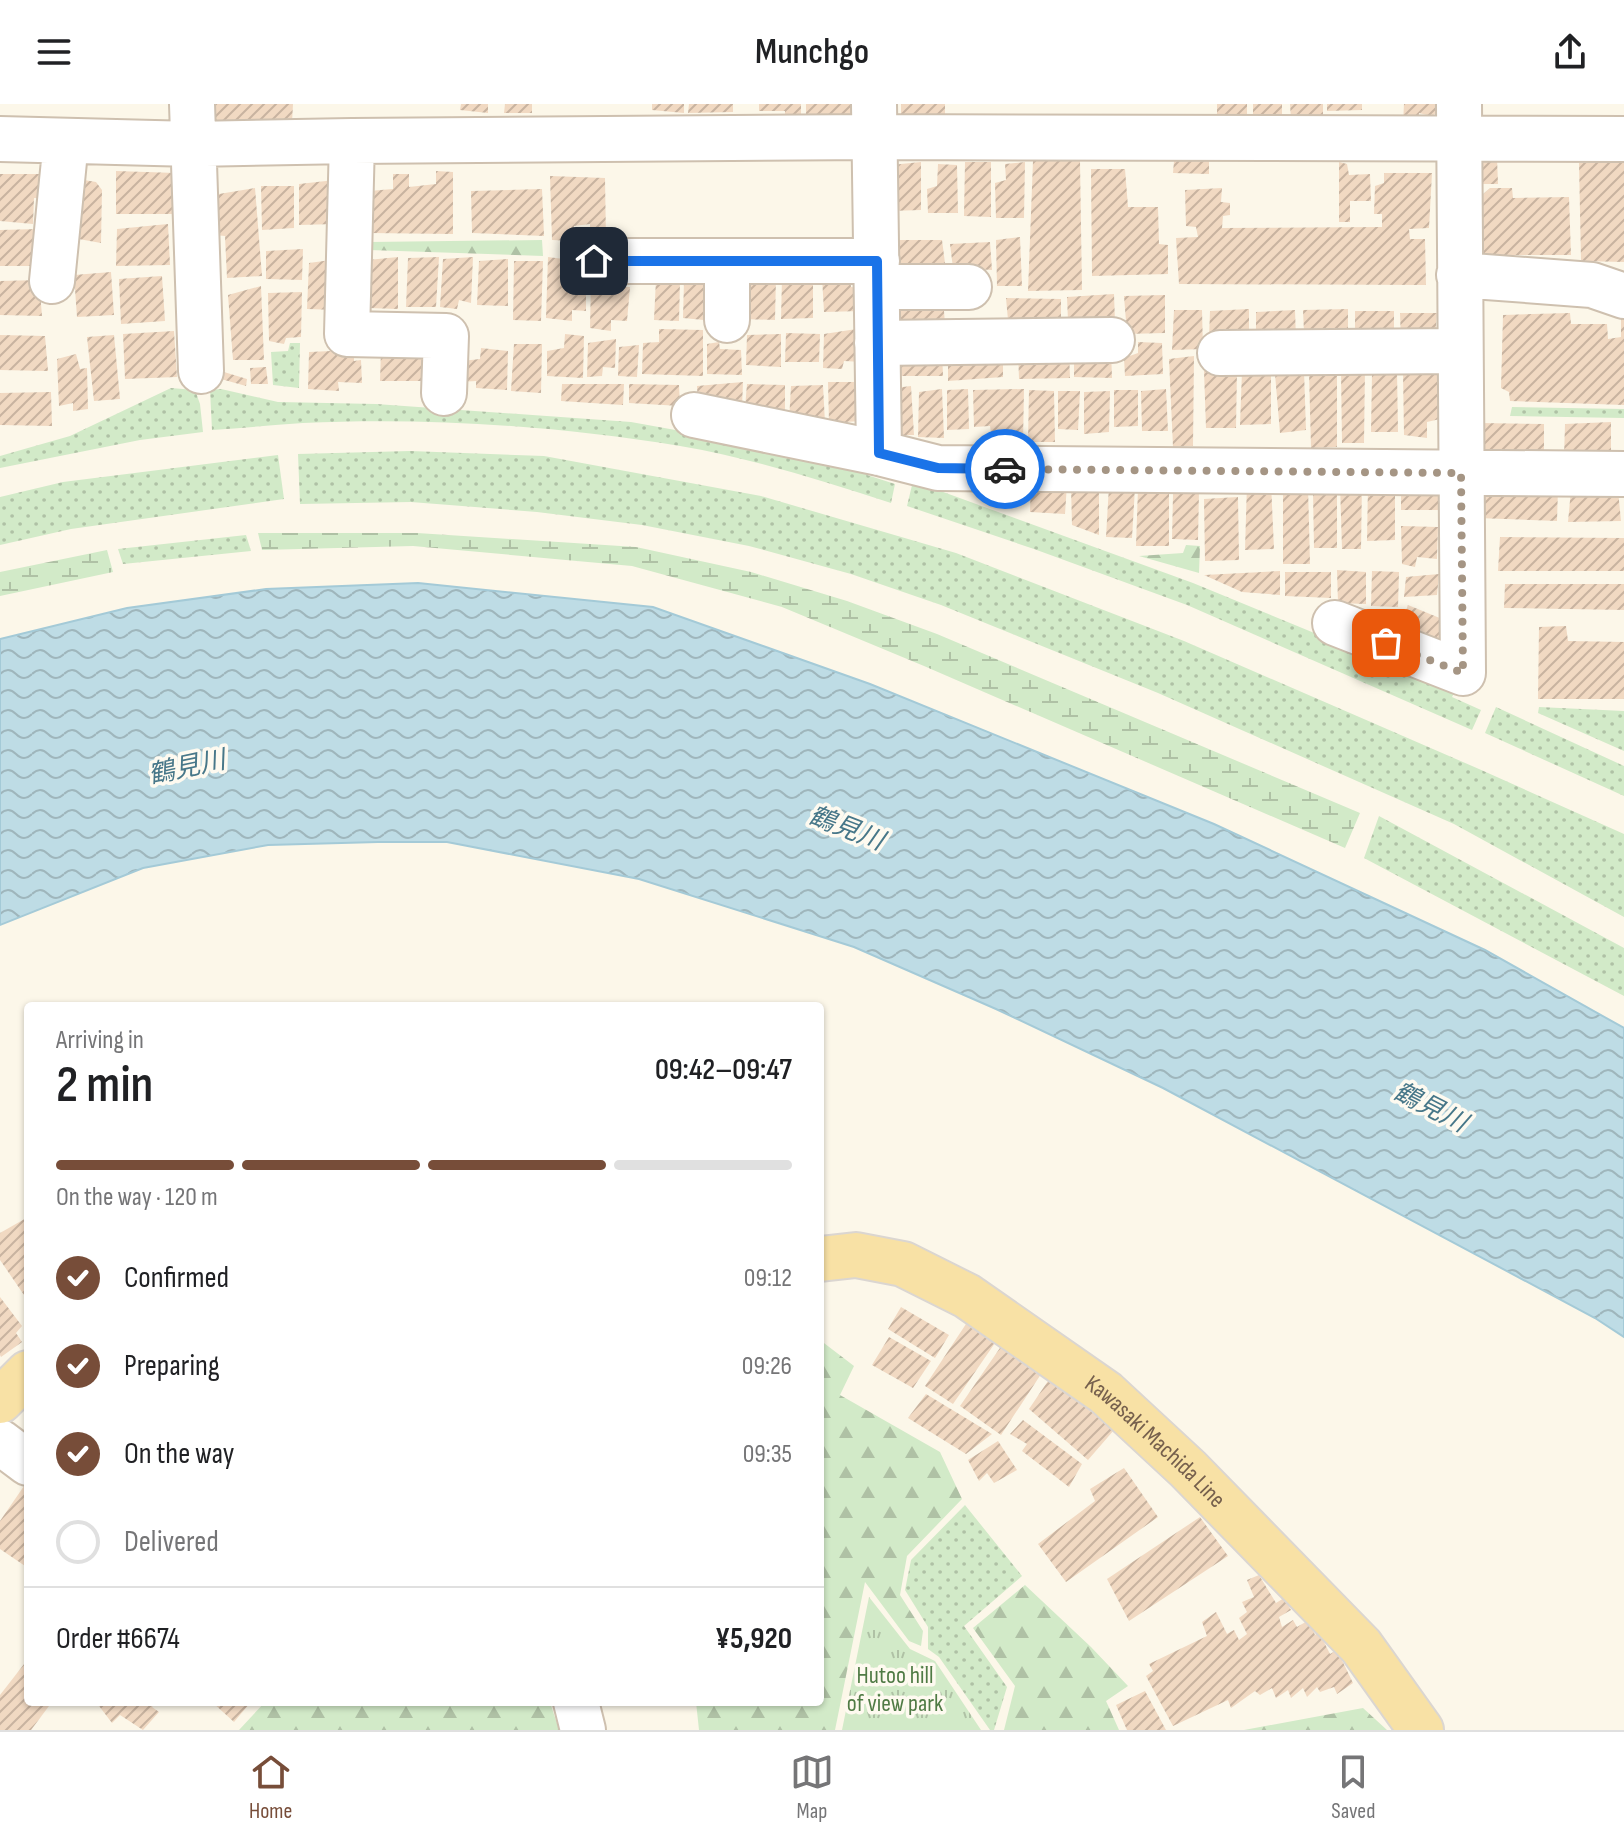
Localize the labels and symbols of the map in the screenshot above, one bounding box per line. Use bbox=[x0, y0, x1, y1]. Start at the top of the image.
pin bbox=[560, 227, 628, 295]
courier bbox=[965, 429, 1045, 509]
pin bbox=[1352, 609, 1420, 677]
water label: 鶴見川 bbox=[146, 744, 231, 791]
water label: 鶴見川 bbox=[804, 801, 891, 859]
water label: 鶴見川 bbox=[1388, 1076, 1474, 1141]
street label: Kawasaki Machida Line bbox=[1080, 1369, 1232, 1513]
park label: Hutoo hill of view park bbox=[847, 1661, 943, 1718]

